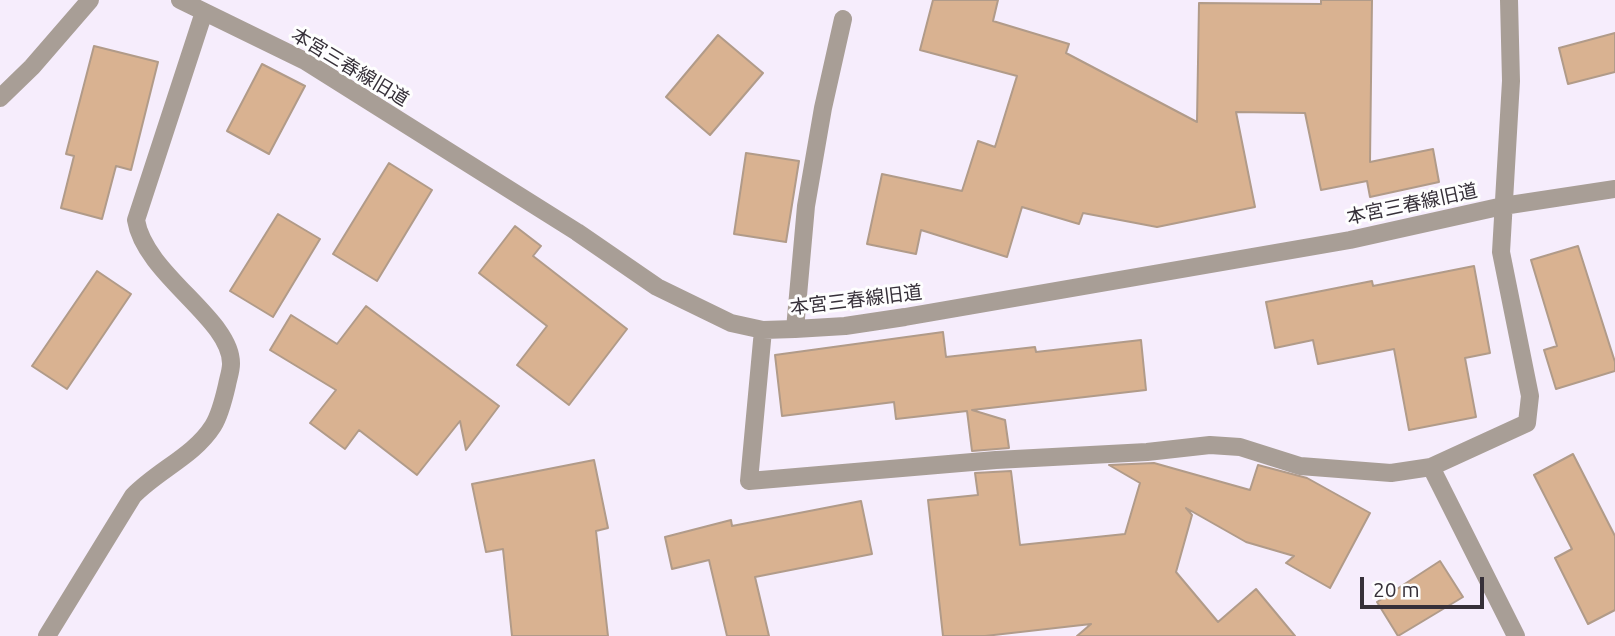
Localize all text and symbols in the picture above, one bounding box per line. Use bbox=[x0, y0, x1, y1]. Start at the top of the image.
street label: 本宮三春線旧道 bbox=[287, 23, 413, 111]
street label: 本宮三春線旧道 bbox=[1345, 179, 1479, 229]
street label: 本宮三春線旧道 bbox=[789, 281, 923, 319]
scale bar bbox=[1363, 562, 1487, 606]
text: 20 m bbox=[1373, 577, 1420, 601]

